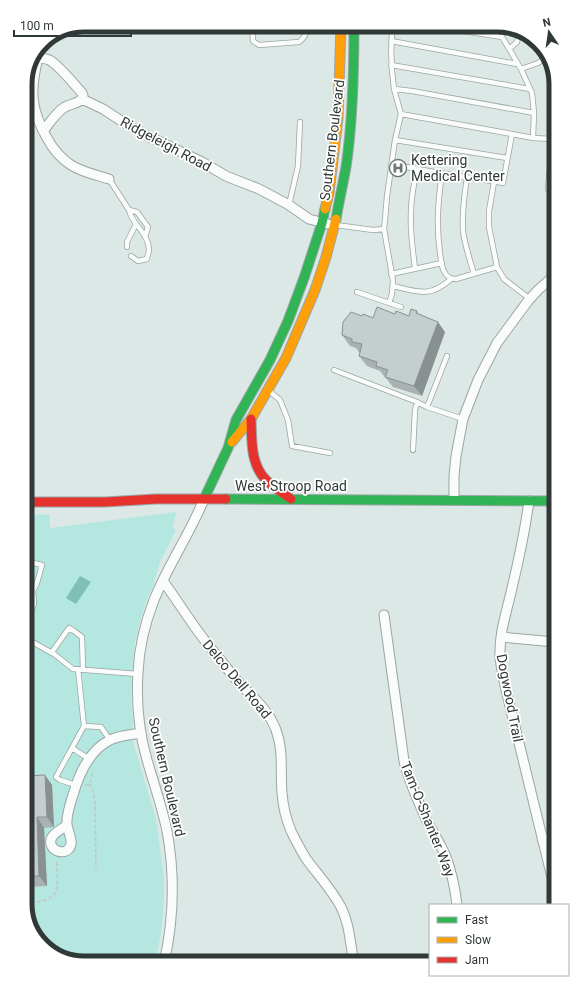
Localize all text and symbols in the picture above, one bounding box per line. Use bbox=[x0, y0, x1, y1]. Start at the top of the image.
scale bar bbox=[14, 12, 131, 38]
north arrow bbox=[529, 12, 569, 52]
text: N bbox=[542, 15, 552, 30]
text: 100 m bbox=[20, 19, 54, 33]
street label: Southern Boulevard bbox=[317, 79, 347, 201]
street label: Ridgeleigh Road bbox=[118, 113, 214, 175]
place label: Kettering Medical Center bbox=[411, 152, 505, 184]
hospital icon: Kettering Medical Center bbox=[388, 158, 408, 178]
street label: West Stroop Road bbox=[235, 478, 347, 494]
street label: Delco Dell Road bbox=[199, 636, 275, 722]
street label: Dogwood Trail bbox=[494, 653, 526, 743]
street label: Southern Boulevard bbox=[146, 716, 188, 838]
street label: Tam-O-Shanter Way bbox=[398, 759, 459, 879]
legend bbox=[429, 904, 569, 976]
text: Fast bbox=[465, 913, 488, 927]
text: Slow bbox=[465, 933, 491, 947]
text: Jam bbox=[465, 953, 489, 967]

